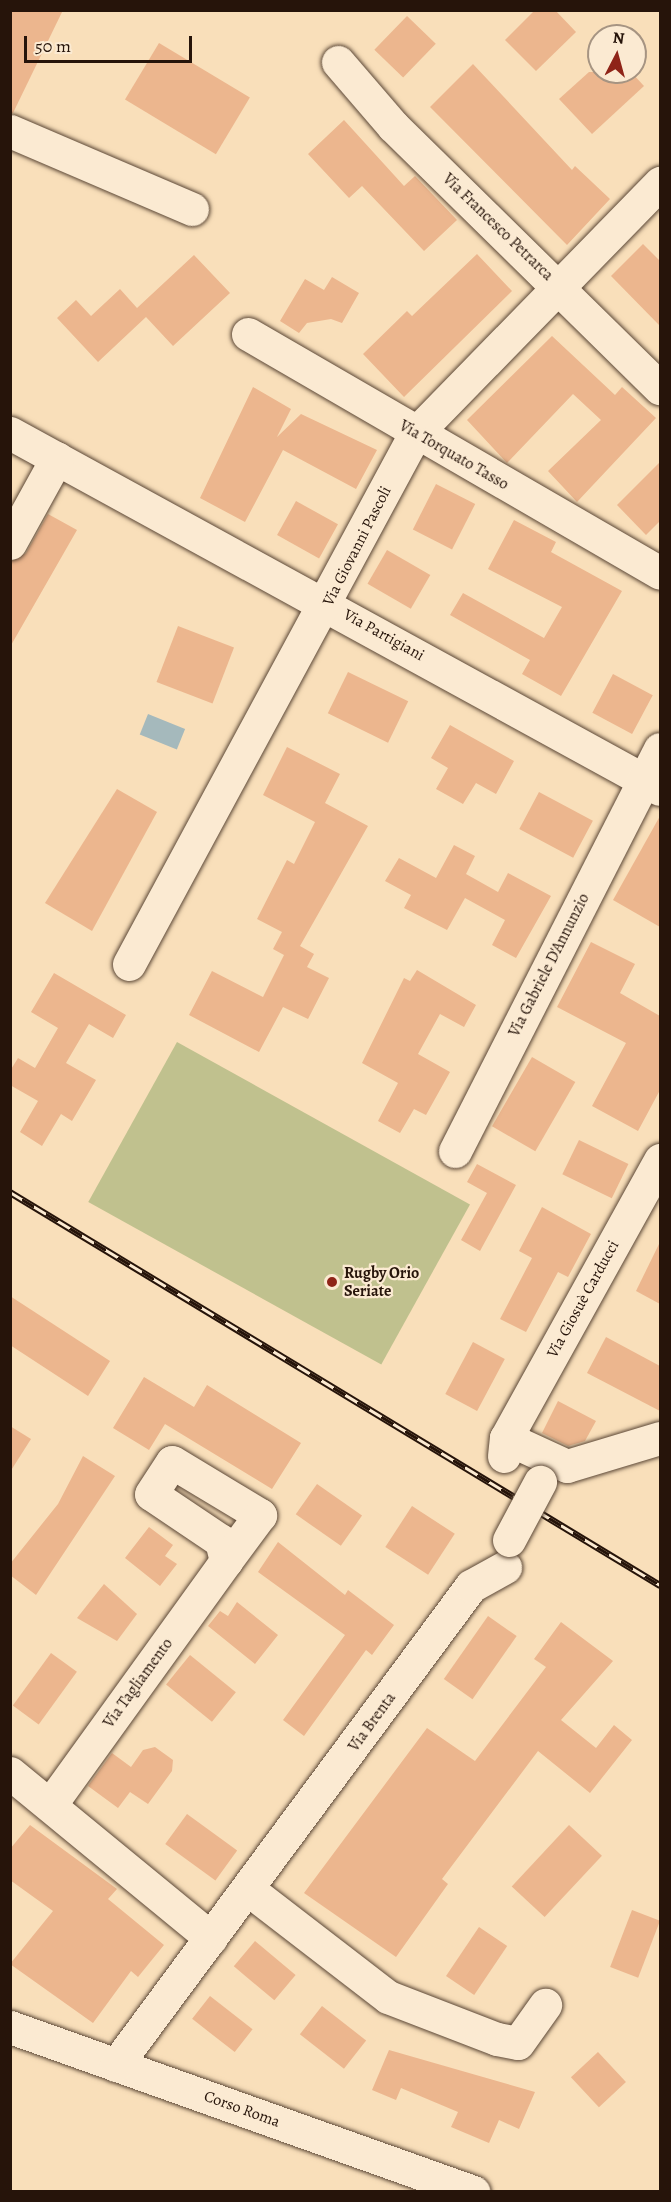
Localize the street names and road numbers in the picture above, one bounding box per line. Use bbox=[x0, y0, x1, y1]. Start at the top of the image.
street label: Via Francesco Petrarca bbox=[439, 169, 557, 285]
street label: Via Torquato Tasso bbox=[396, 416, 512, 494]
street label: Via Giovanni Pascoli bbox=[319, 483, 395, 609]
street label: Via Partigiani bbox=[340, 605, 428, 665]
street label: Via Gabriele D'Annunzio bbox=[505, 890, 593, 1040]
street label: Via Giosuè Carducci bbox=[543, 1237, 623, 1361]
street label: Via Tagliamento bbox=[99, 1634, 177, 1732]
street label: Via Brenta bbox=[344, 1689, 400, 1755]
street label: Corso Roma bbox=[201, 2086, 283, 2132]

